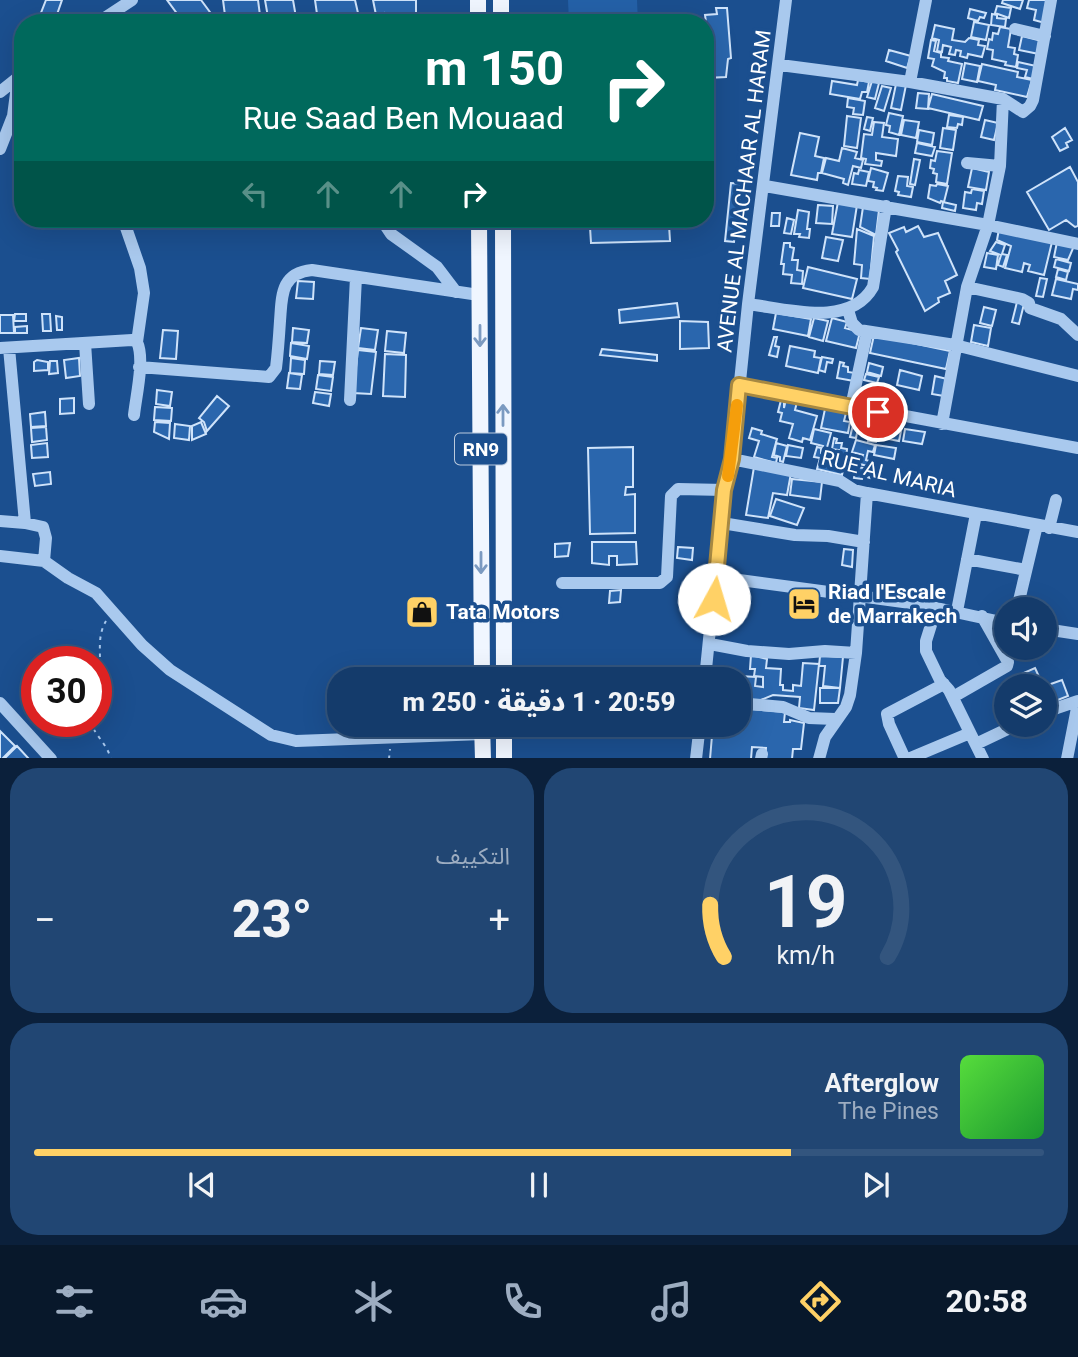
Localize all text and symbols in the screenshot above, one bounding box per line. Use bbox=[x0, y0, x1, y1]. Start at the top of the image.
street label: AVENUE AL MACHAAR AL HARAM bbox=[712, 28, 776, 354]
text: 150 m bbox=[425, 40, 564, 97]
icon: right bbox=[588, 42, 679, 133]
text: Rue Saad Ben Mouaad bbox=[243, 99, 564, 137]
icon: left bbox=[236, 175, 274, 213]
icon: ahead bbox=[309, 175, 347, 213]
icon: ahead bbox=[382, 175, 420, 213]
icon: right bbox=[455, 175, 493, 213]
one-way arrow bbox=[473, 324, 487, 347]
pin bbox=[848, 382, 908, 442]
icon: arrive bbox=[859, 393, 897, 431]
one-way arrow bbox=[497, 404, 510, 427]
road number: RN9 bbox=[455, 433, 507, 464]
street label: RUE AL MARIA bbox=[819, 446, 959, 502]
one-way arrow bbox=[474, 552, 488, 575]
position arrow bbox=[677, 562, 751, 636]
place label: Riad l'Escale de Marrakech bbox=[828, 580, 957, 628]
hotel icon: Riad l'Escale de Marrakech bbox=[785, 585, 823, 623]
shop icon: Tata Motors bbox=[403, 593, 441, 631]
map controls bbox=[994, 597, 1057, 737]
button: sound bbox=[994, 597, 1057, 660]
place label: Tata Motors bbox=[446, 600, 560, 624]
speed limit sign: 30 bbox=[21, 646, 112, 737]
button: layers bbox=[994, 674, 1057, 737]
text: 20:59 · 1 دقيقة · 250 m bbox=[403, 687, 675, 717]
text: التكييف bbox=[436, 843, 510, 870]
text: 19 bbox=[764, 859, 848, 945]
text: 23° bbox=[232, 889, 312, 950]
text: − bbox=[34, 898, 56, 942]
text: + bbox=[488, 898, 510, 942]
text: km/h bbox=[777, 940, 835, 969]
text: Afterglow bbox=[825, 1068, 939, 1098]
text: The Pines bbox=[838, 1098, 939, 1125]
icon: previous bbox=[183, 1166, 221, 1204]
icon: pause bbox=[520, 1166, 558, 1204]
icon: next bbox=[857, 1166, 895, 1204]
icon: filters bbox=[50, 1277, 99, 1326]
icon: car bbox=[199, 1277, 248, 1326]
icon: climate bbox=[349, 1277, 398, 1326]
icon: phone bbox=[498, 1277, 547, 1326]
icon: music bbox=[647, 1277, 696, 1326]
icon: directions bbox=[796, 1277, 845, 1326]
text: 20:58 bbox=[945, 1282, 1028, 1320]

